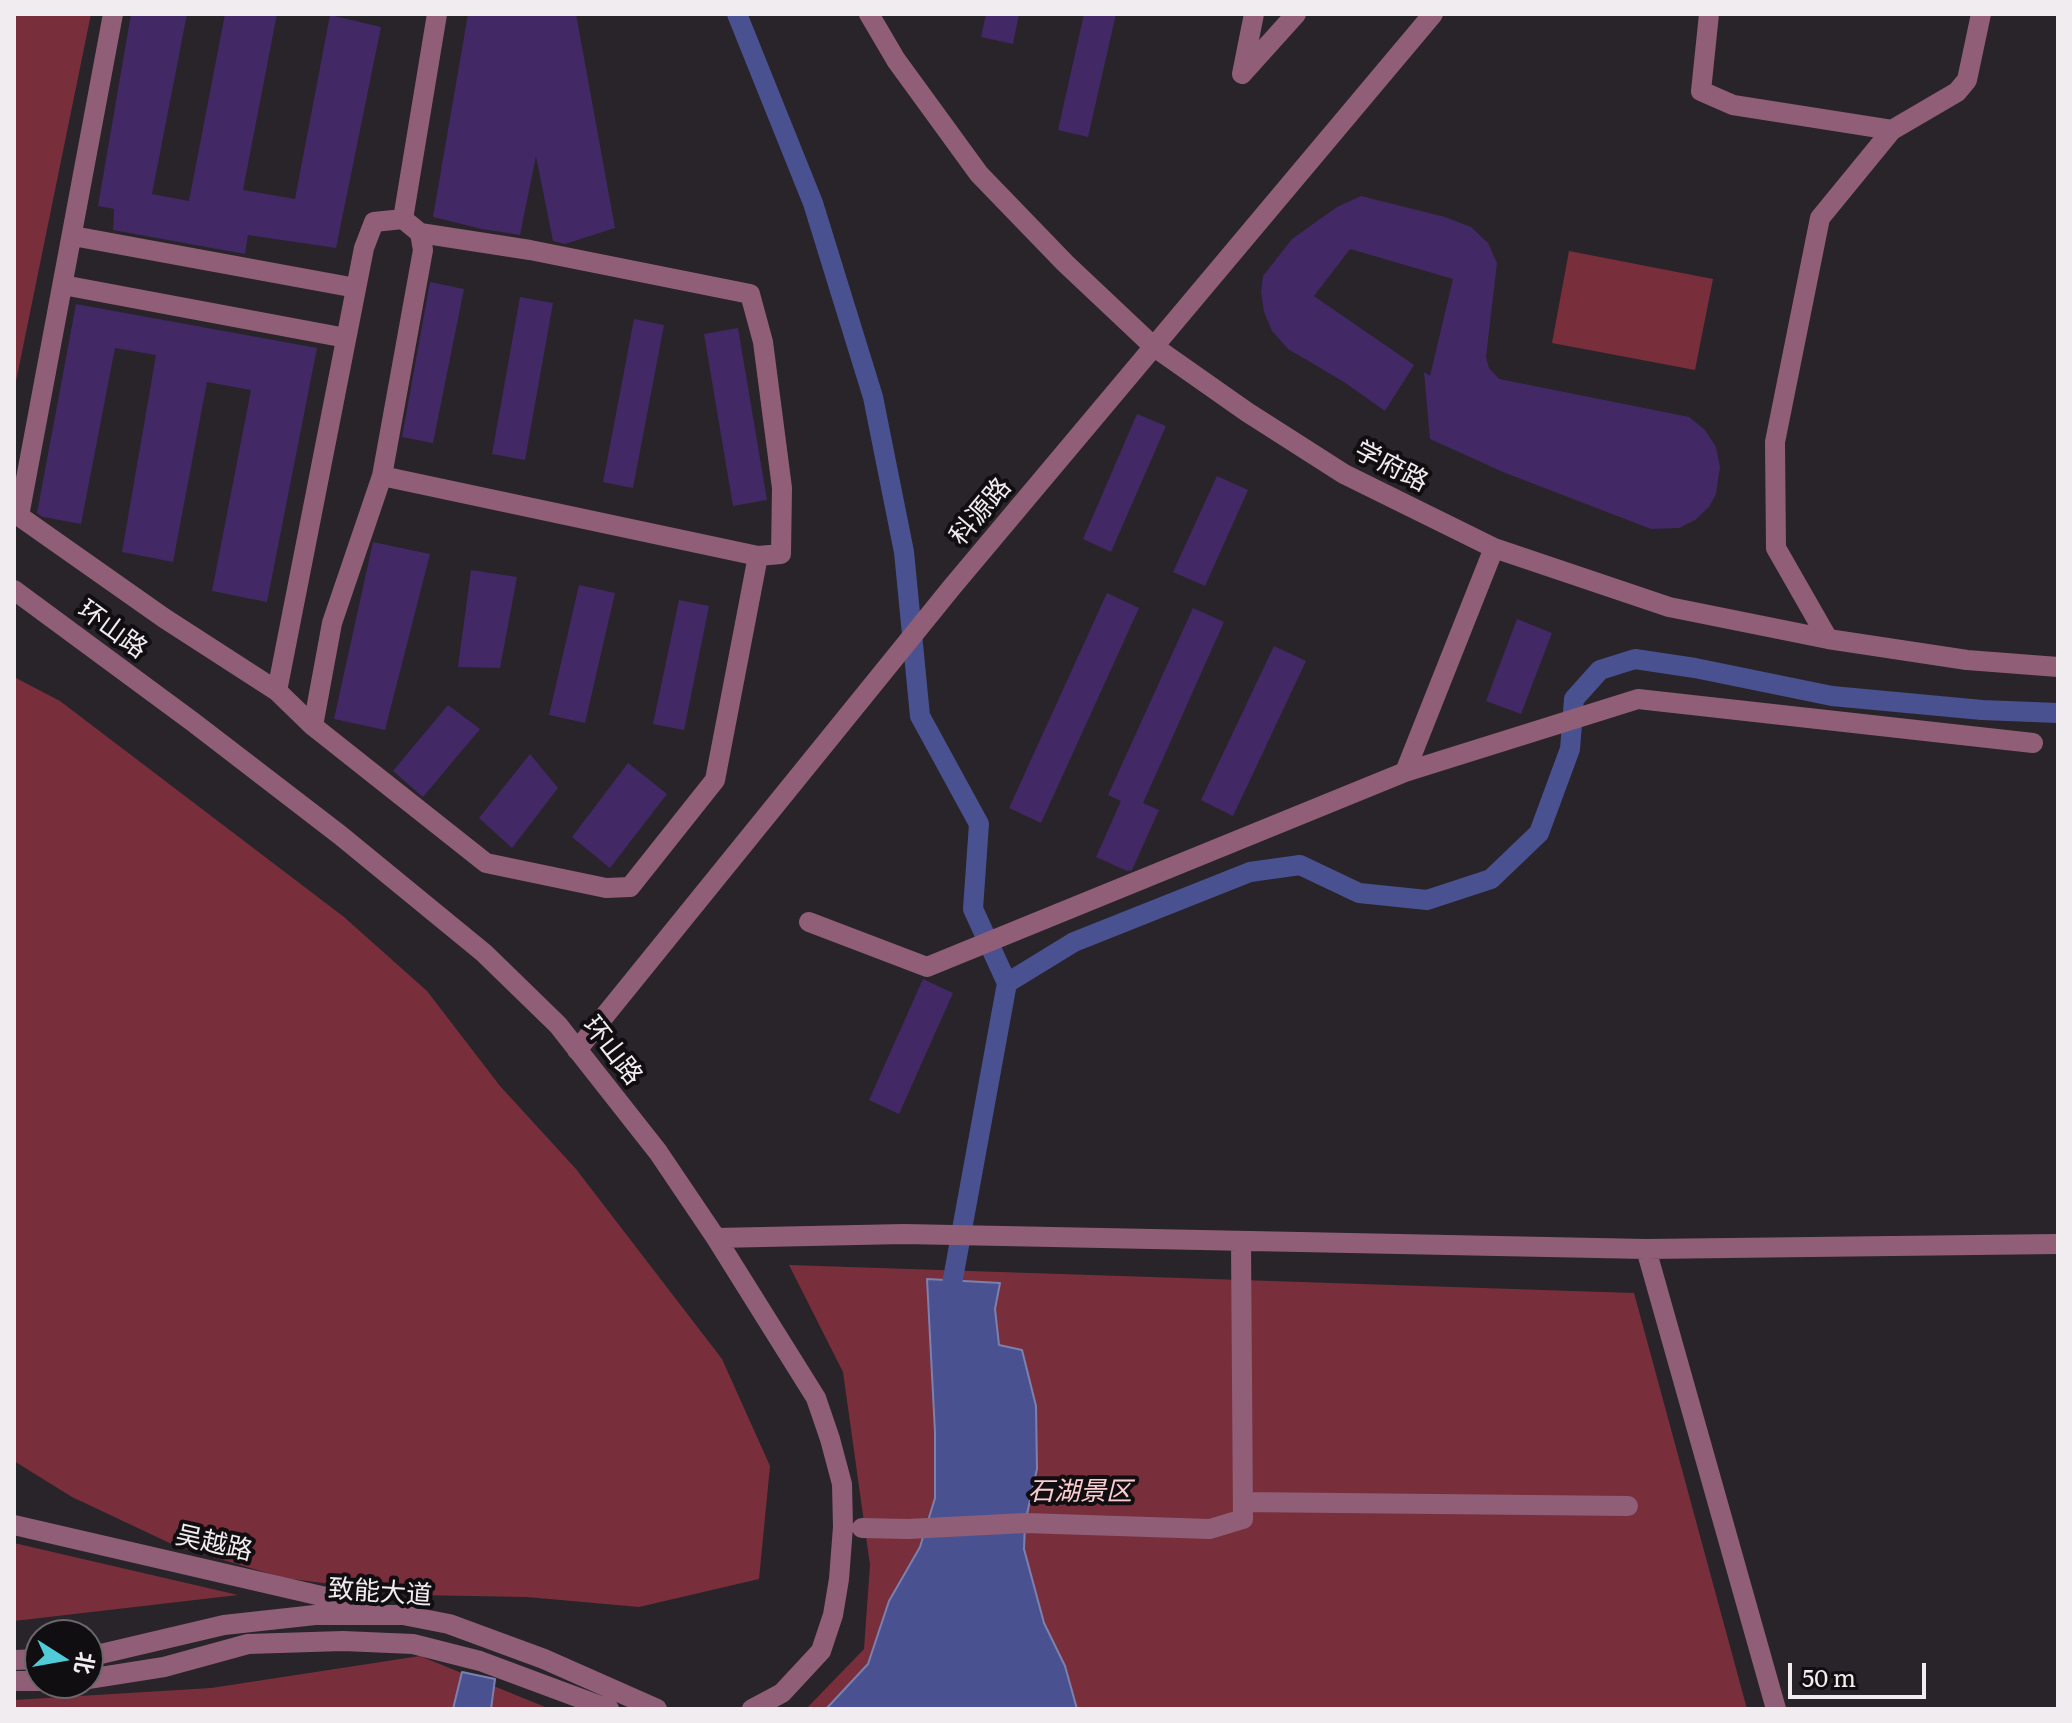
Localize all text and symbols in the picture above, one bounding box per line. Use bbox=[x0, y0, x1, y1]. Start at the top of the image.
street label: 学府路 bbox=[1349, 435, 1433, 499]
street label: 科源路 bbox=[944, 472, 1018, 552]
street label: 环山路 bbox=[71, 594, 153, 666]
street label: 环山路 bbox=[576, 1011, 648, 1091]
park label: 石湖景区 bbox=[1028, 1476, 1132, 1508]
street label: 吴越路 bbox=[172, 1520, 256, 1568]
street label: 致能大道 bbox=[327, 1574, 433, 1612]
north arrow bbox=[24, 1619, 104, 1699]
scale bar bbox=[1792, 1647, 1930, 1697]
text: 北 bbox=[68, 1649, 104, 1677]
text: 50 m bbox=[1802, 1659, 1856, 1694]

